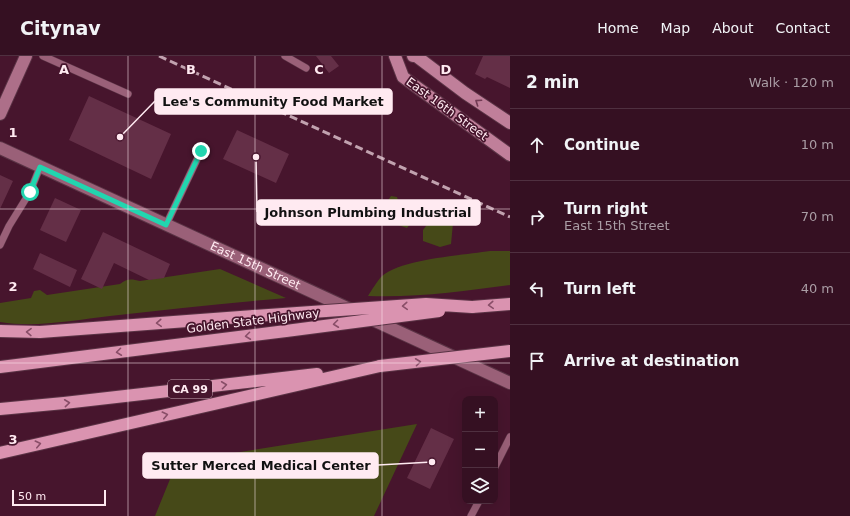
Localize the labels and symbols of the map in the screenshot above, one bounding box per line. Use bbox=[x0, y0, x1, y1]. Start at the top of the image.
text: A bbox=[59, 62, 69, 77]
text: B bbox=[186, 62, 196, 77]
text: C bbox=[314, 62, 324, 77]
text: D bbox=[441, 62, 452, 77]
street label: East 16th Street bbox=[403, 75, 491, 144]
callout: Lee's Community Food Market bbox=[155, 89, 392, 114]
text: Lee's Community Food Market bbox=[162, 94, 384, 109]
one-way arrow bbox=[475, 100, 482, 107]
text: 1 bbox=[8, 125, 18, 140]
route end bbox=[192, 142, 210, 160]
route start bbox=[21, 183, 39, 201]
callout: Johnson Plumbing Industrial bbox=[257, 200, 480, 225]
text: Johnson Plumbing Industrial bbox=[263, 205, 472, 220]
street label: East 15th Street bbox=[208, 239, 303, 293]
text: 2 bbox=[8, 279, 18, 294]
one-way arrow bbox=[402, 301, 408, 310]
one-way arrow bbox=[488, 301, 494, 310]
street label: Golden State Highway bbox=[186, 306, 320, 336]
one-way arrow bbox=[156, 319, 162, 328]
one-way arrow bbox=[333, 319, 340, 328]
one-way arrow bbox=[26, 328, 32, 336]
one-way arrow bbox=[245, 331, 251, 340]
one-way arrow bbox=[116, 347, 122, 356]
one-way arrow bbox=[415, 358, 421, 367]
road number: CA 99 bbox=[168, 380, 212, 398]
one-way arrow bbox=[221, 380, 227, 389]
one-way arrow bbox=[64, 399, 70, 408]
one-way arrow bbox=[162, 412, 168, 420]
text: 3 bbox=[8, 432, 18, 447]
one-way arrow bbox=[35, 441, 41, 449]
callout: Sutter Merced Medical Center bbox=[143, 453, 378, 478]
text: Sutter Merced Medical Center bbox=[151, 458, 371, 473]
scale bar bbox=[12, 488, 106, 507]

